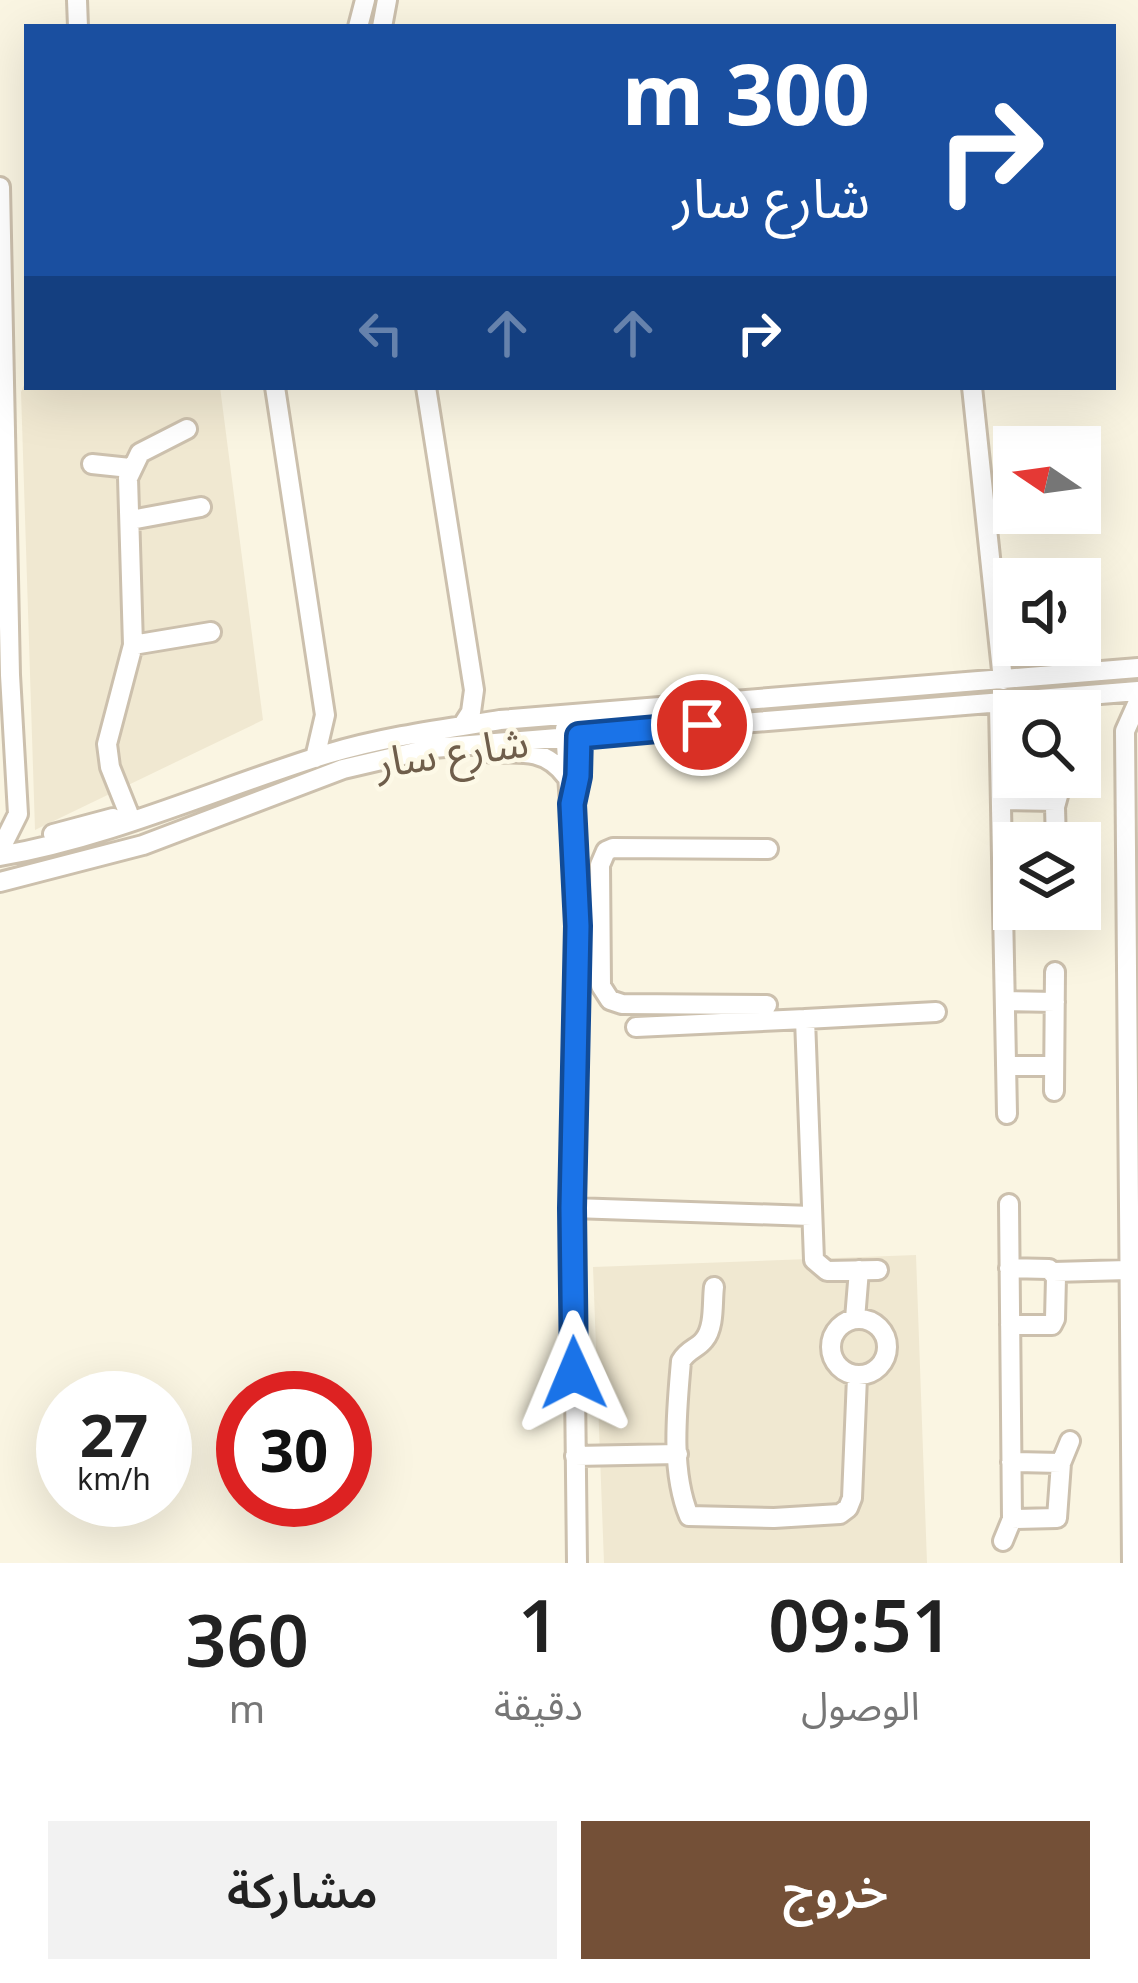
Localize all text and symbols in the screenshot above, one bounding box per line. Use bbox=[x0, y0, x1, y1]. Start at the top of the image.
text: 300 m bbox=[622, 35, 870, 150]
icon: right bbox=[912, 72, 1068, 228]
text: شارع سار bbox=[673, 160, 870, 234]
icon: left bbox=[348, 300, 414, 366]
icon: ahead bbox=[474, 300, 540, 366]
icon: ahead bbox=[600, 300, 666, 366]
icon: right bbox=[726, 300, 792, 366]
north arrow bbox=[993, 426, 1101, 534]
map controls bbox=[993, 426, 1101, 930]
button: sound bbox=[993, 558, 1101, 666]
pin bbox=[651, 674, 753, 776]
button: search bbox=[993, 690, 1101, 798]
icon: arrive bbox=[669, 692, 735, 758]
street label: شارع سار bbox=[370, 712, 532, 795]
button: layers bbox=[993, 822, 1101, 930]
position arrow bbox=[511, 1310, 637, 1436]
speed limit sign: 30 bbox=[216, 1371, 372, 1527]
text: 27 bbox=[80, 1393, 148, 1475]
text: km/h bbox=[77, 1458, 151, 1499]
text: 1 bbox=[518, 1575, 559, 1673]
text: 09:51 bbox=[768, 1575, 953, 1673]
text: 360 bbox=[185, 1590, 309, 1688]
text: دقيقة bbox=[494, 1678, 583, 1731]
text: الوصول bbox=[801, 1678, 920, 1731]
text: m bbox=[229, 1681, 265, 1734]
button: مشاركة bbox=[48, 1821, 557, 1959]
button: خروج bbox=[581, 1821, 1090, 1959]

